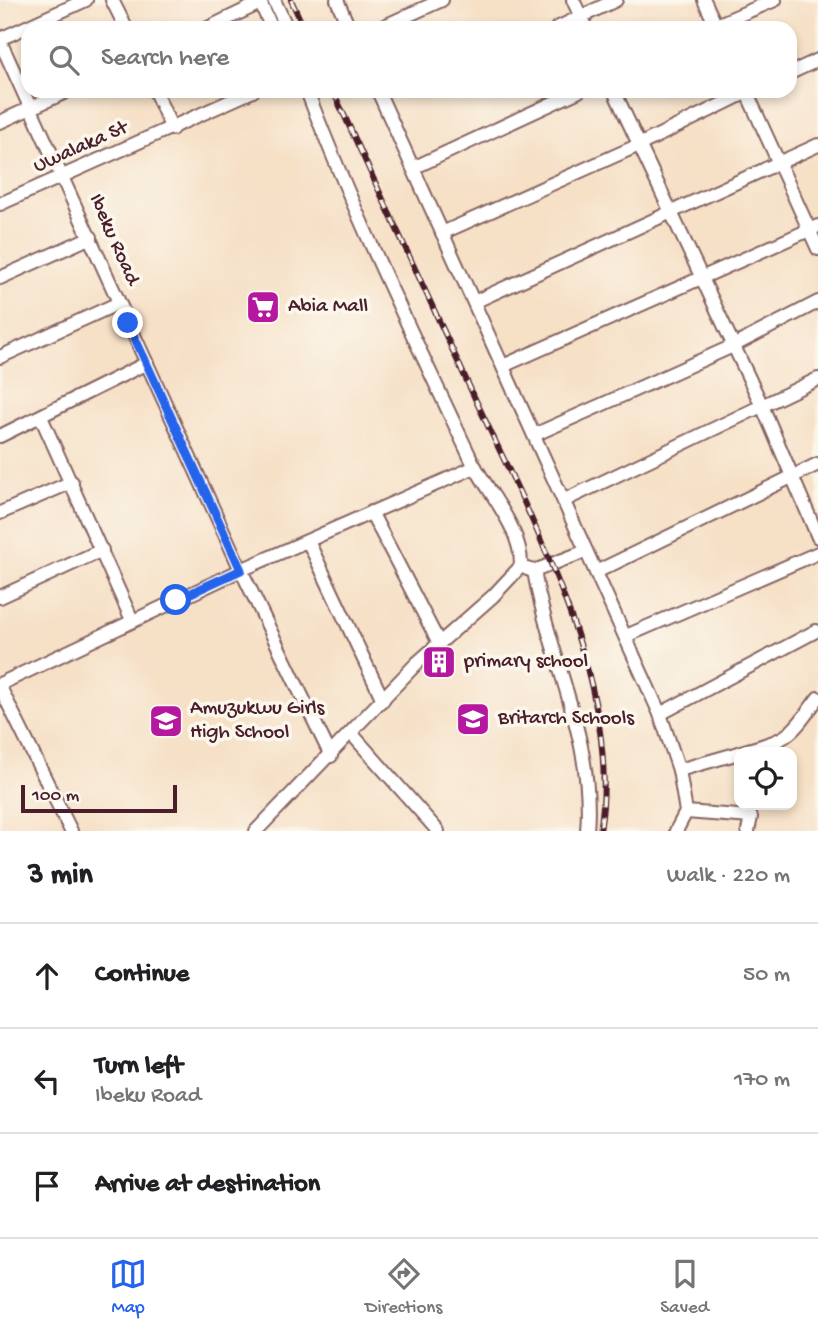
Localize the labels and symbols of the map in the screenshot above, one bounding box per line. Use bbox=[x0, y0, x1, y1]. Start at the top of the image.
street label: Uwalaka St bbox=[30, 115, 134, 180]
street label: Ibeku Road bbox=[82, 191, 145, 291]
supermarket icon: Abia Mall bbox=[244, 288, 282, 326]
place label: Abia Mall bbox=[288, 295, 368, 320]
route end bbox=[112, 307, 143, 338]
route start bbox=[160, 584, 191, 615]
building icon: primary school bbox=[420, 643, 458, 681]
place label: primary school bbox=[463, 650, 588, 675]
place label: Amuzukwu Girls High School bbox=[190, 697, 326, 746]
school or university icon: Britarch Schools bbox=[454, 700, 492, 738]
school or university icon: Amuzukwu Girls High School bbox=[147, 702, 185, 740]
place label: Britarch Schools bbox=[497, 707, 635, 732]
scale bar bbox=[21, 782, 177, 814]

